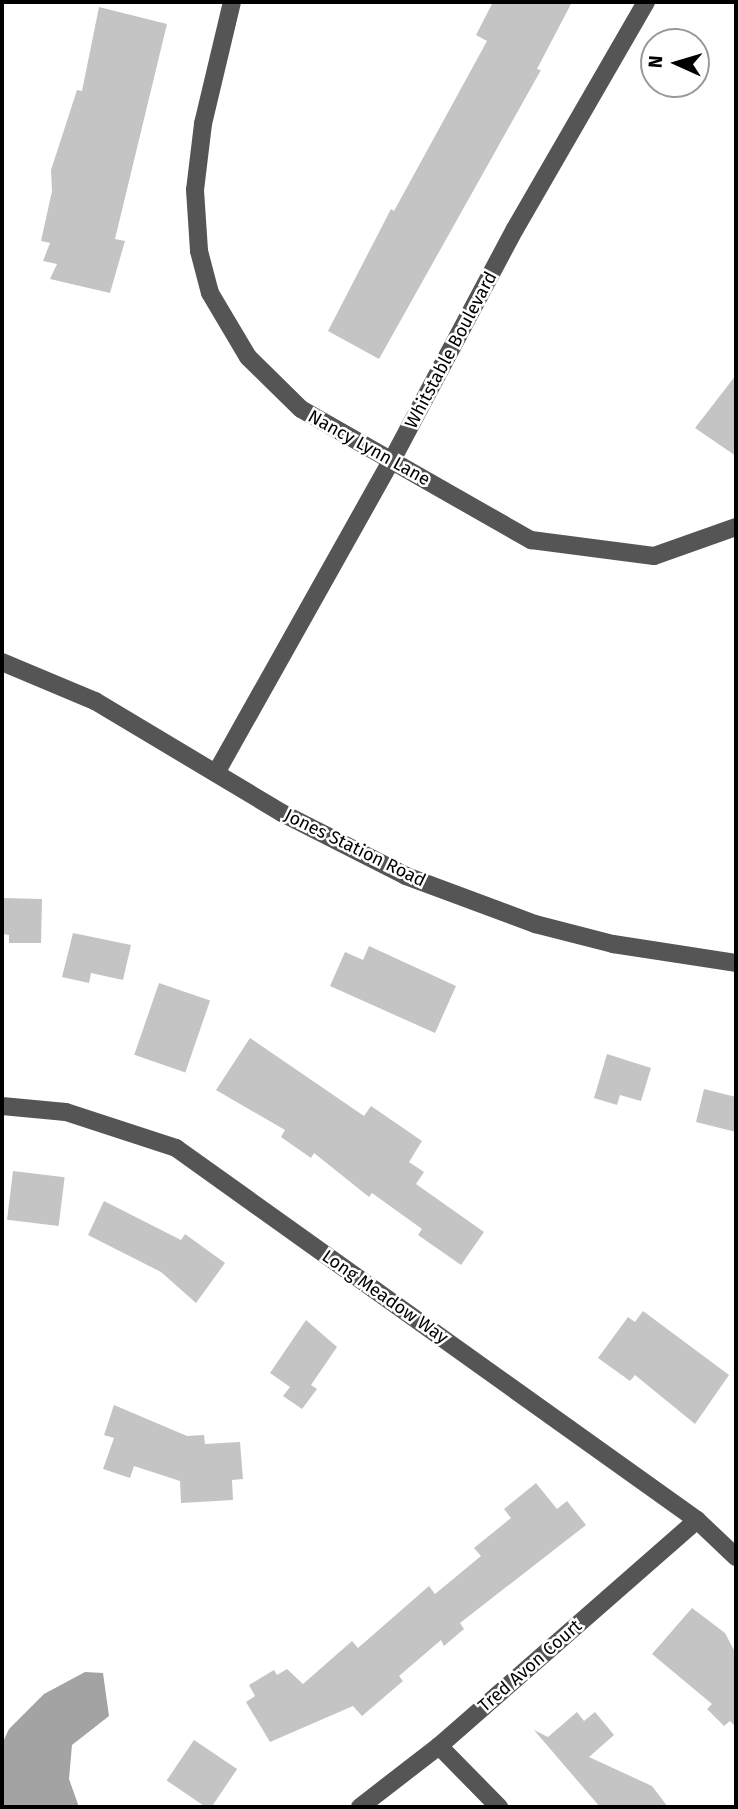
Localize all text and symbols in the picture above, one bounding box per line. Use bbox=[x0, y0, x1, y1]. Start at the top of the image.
north arrow bbox=[640, 28, 710, 98]
text: N bbox=[644, 55, 667, 69]
street label: Whitstable Boulevard bbox=[401, 268, 501, 432]
street label: Nancy Lynn Lane bbox=[304, 406, 434, 490]
street label: Jones Station Road bbox=[281, 804, 429, 892]
street label: Long Meadow Way bbox=[318, 1245, 452, 1349]
street label: Tred Avon Court bbox=[474, 1615, 586, 1717]

